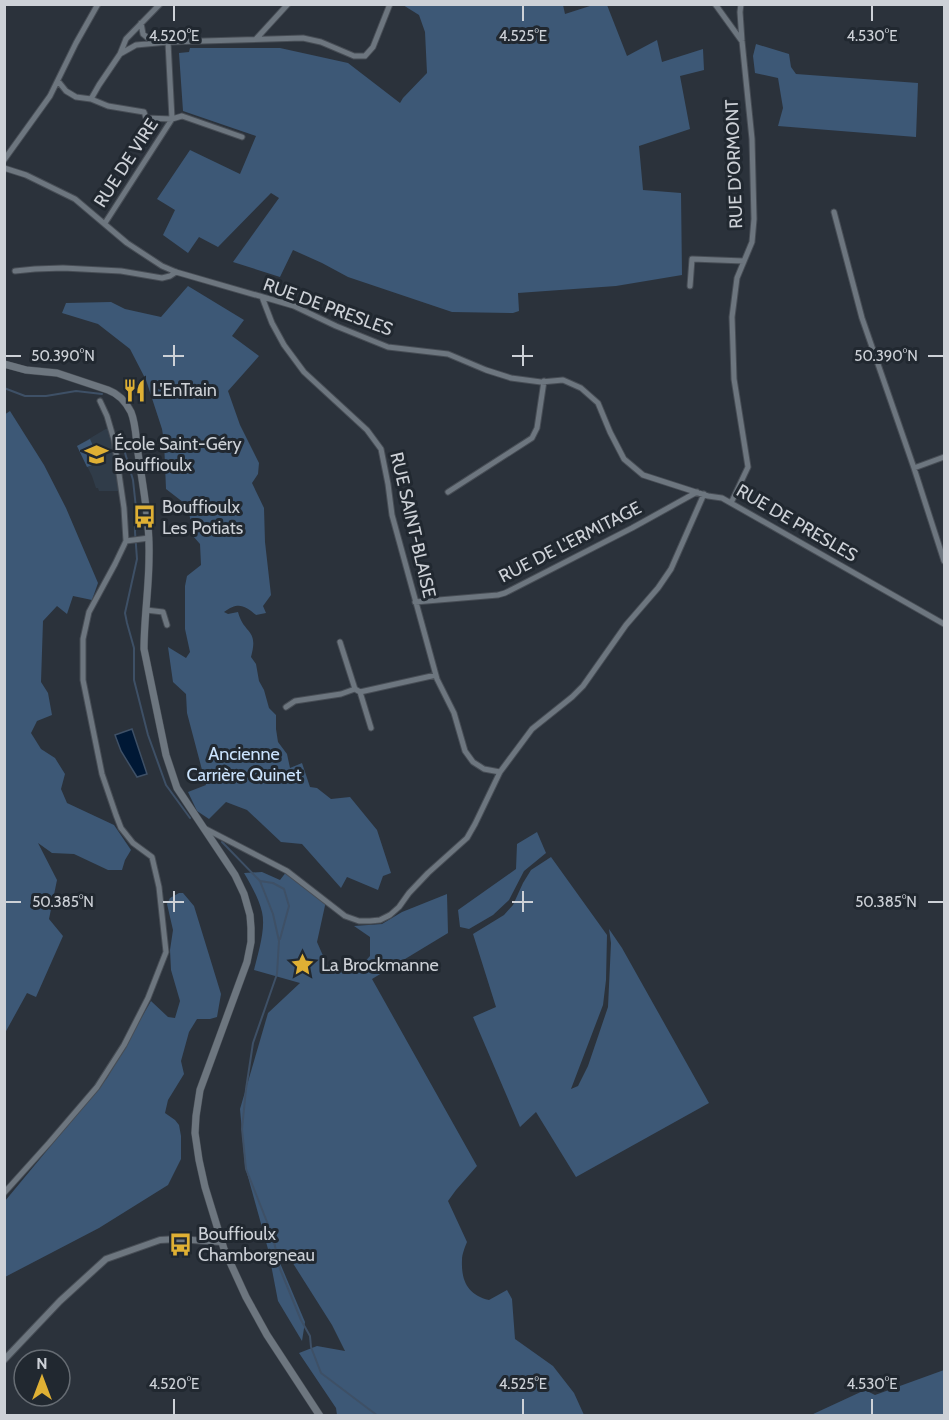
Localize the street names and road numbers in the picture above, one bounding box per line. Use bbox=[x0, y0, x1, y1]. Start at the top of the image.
street label: RUE D'ORMONT bbox=[721, 99, 747, 229]
street label: RUE DE VIRE bbox=[89, 114, 163, 212]
street label: RUE DE PRESLES bbox=[260, 273, 396, 341]
street label: RUE SAINT-BLAISE bbox=[386, 450, 441, 600]
street label: RUE DE PRESLES bbox=[733, 479, 861, 567]
street label: RUE DE L'ERMITAGE bbox=[495, 497, 645, 587]

